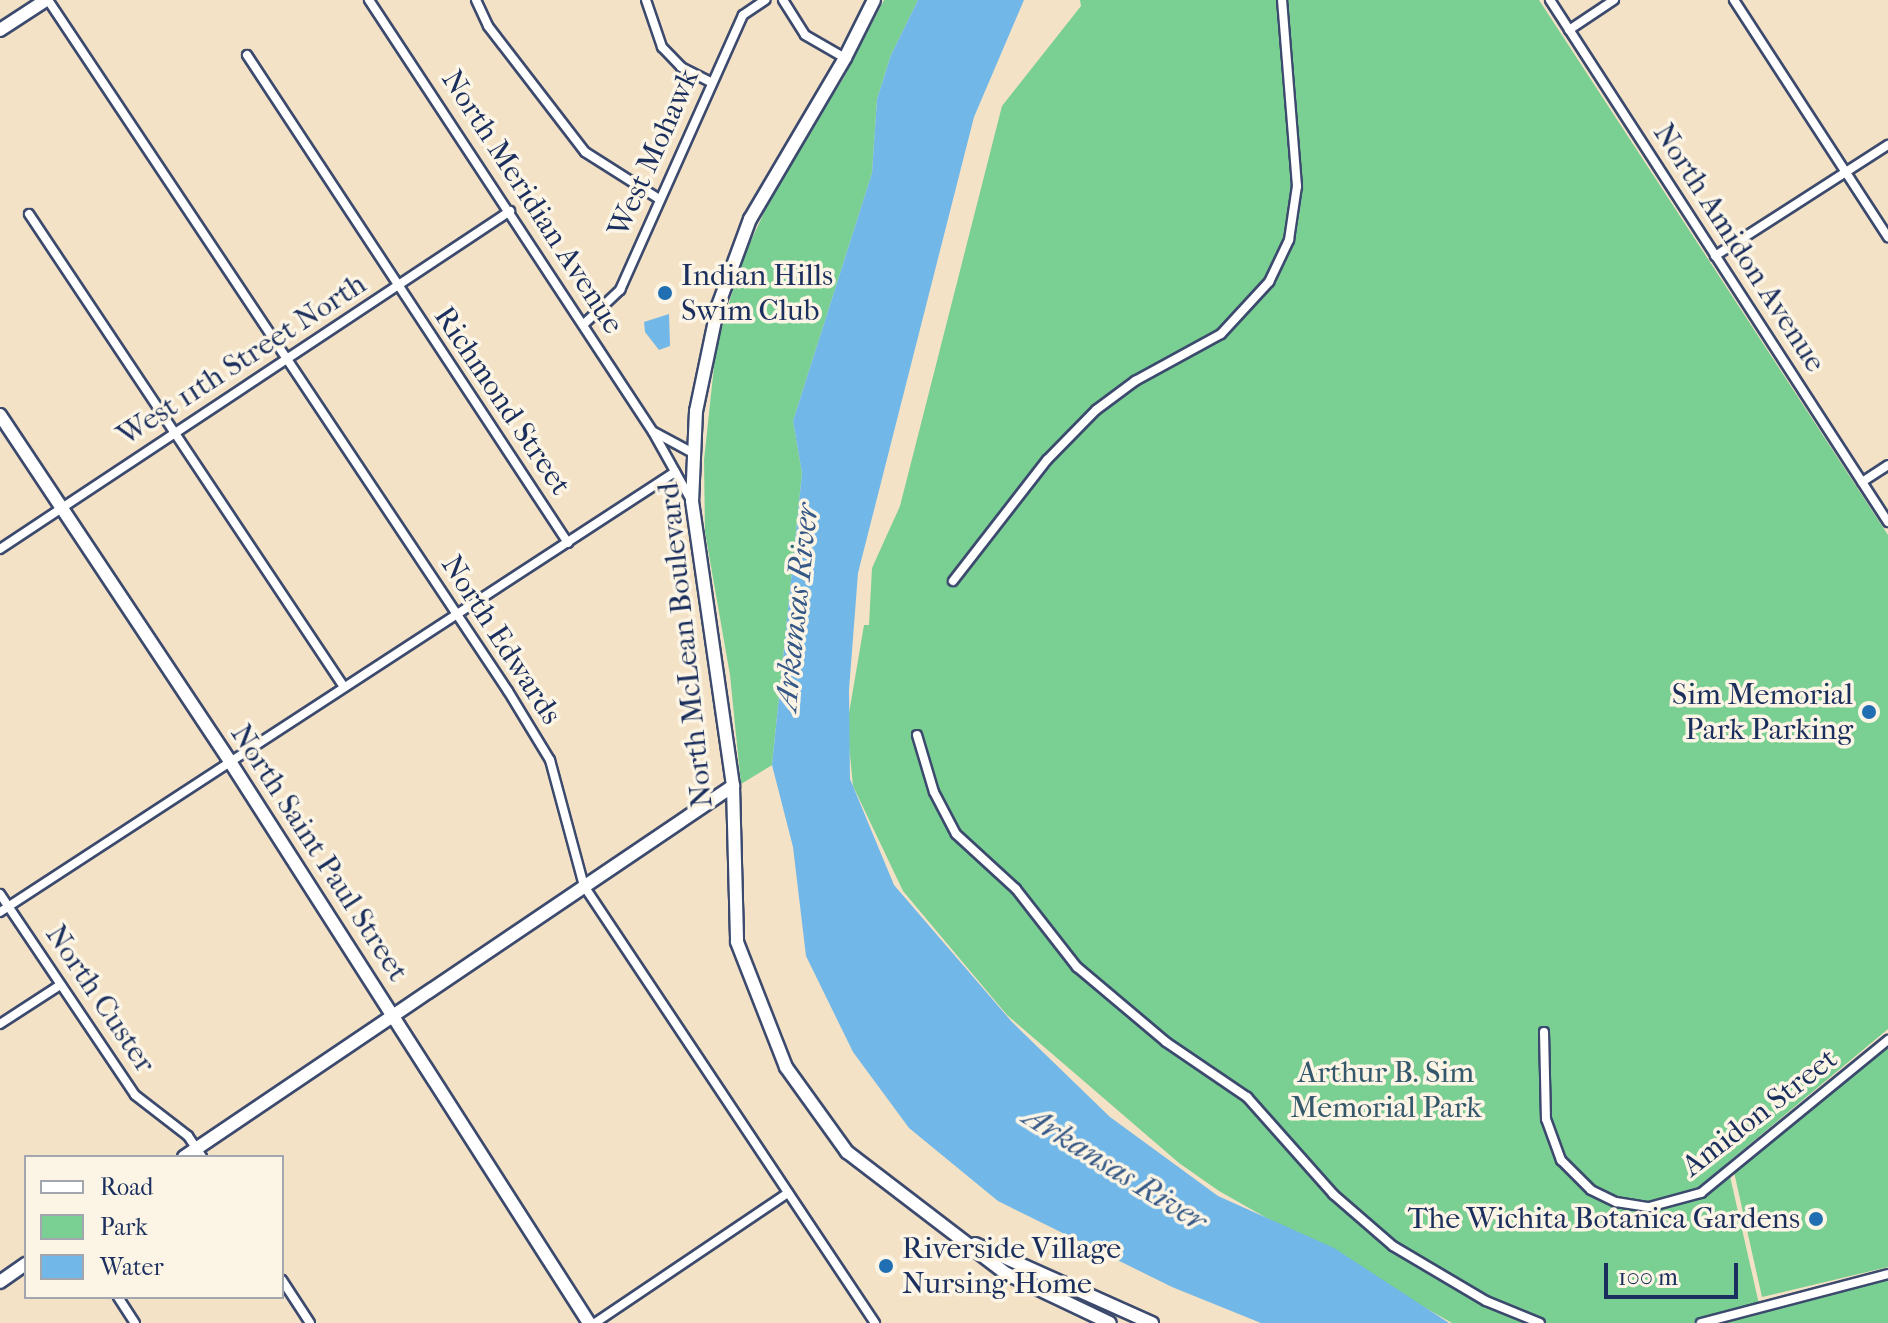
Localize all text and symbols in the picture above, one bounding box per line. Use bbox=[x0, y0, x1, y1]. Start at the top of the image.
street label: North Meridian Avenue bbox=[433, 63, 631, 341]
street label: West Mohawk bbox=[601, 63, 707, 243]
street label: North Amidon Avenue bbox=[1645, 117, 1833, 379]
place label: Indian Hills Swim Club bbox=[681, 258, 833, 328]
street label: West 11th Street North bbox=[111, 266, 373, 454]
marker: Indian Hills Swim Club bbox=[656, 284, 674, 302]
street label: Richmond Street bbox=[426, 300, 578, 502]
street label: North McLean Boulevard bbox=[651, 481, 721, 809]
water label: Arkansas River bbox=[767, 502, 827, 712]
street label: North Edwards bbox=[433, 549, 569, 731]
place label: Sim Memorial Park Parking bbox=[1672, 677, 1853, 748]
marker: Sim Memorial Park Parking bbox=[1860, 703, 1878, 721]
street label: North Saint Paul Street bbox=[222, 718, 416, 988]
street label: North Custer bbox=[37, 918, 163, 1080]
street label: Amidon Street bbox=[1675, 1041, 1845, 1185]
park label: Arthur B. Sim Memorial Park bbox=[1290, 1055, 1482, 1126]
water label: Arkansas River bbox=[1017, 1098, 1213, 1240]
legend bbox=[24, 1155, 284, 1299]
text: Road bbox=[100, 1173, 153, 1201]
place label: The Wichita Botanica Gardens bbox=[1408, 1201, 1800, 1237]
marker: The Wichita Botanica Gardens bbox=[1807, 1210, 1825, 1228]
text: Park bbox=[100, 1213, 148, 1241]
place label: Riverside Village Nursing Home bbox=[902, 1231, 1121, 1302]
scale bar bbox=[1608, 1247, 1742, 1297]
text: Water bbox=[100, 1253, 164, 1281]
marker: Riverside Village Nursing Home bbox=[877, 1257, 895, 1275]
text: 100 m bbox=[1618, 1263, 1678, 1291]

